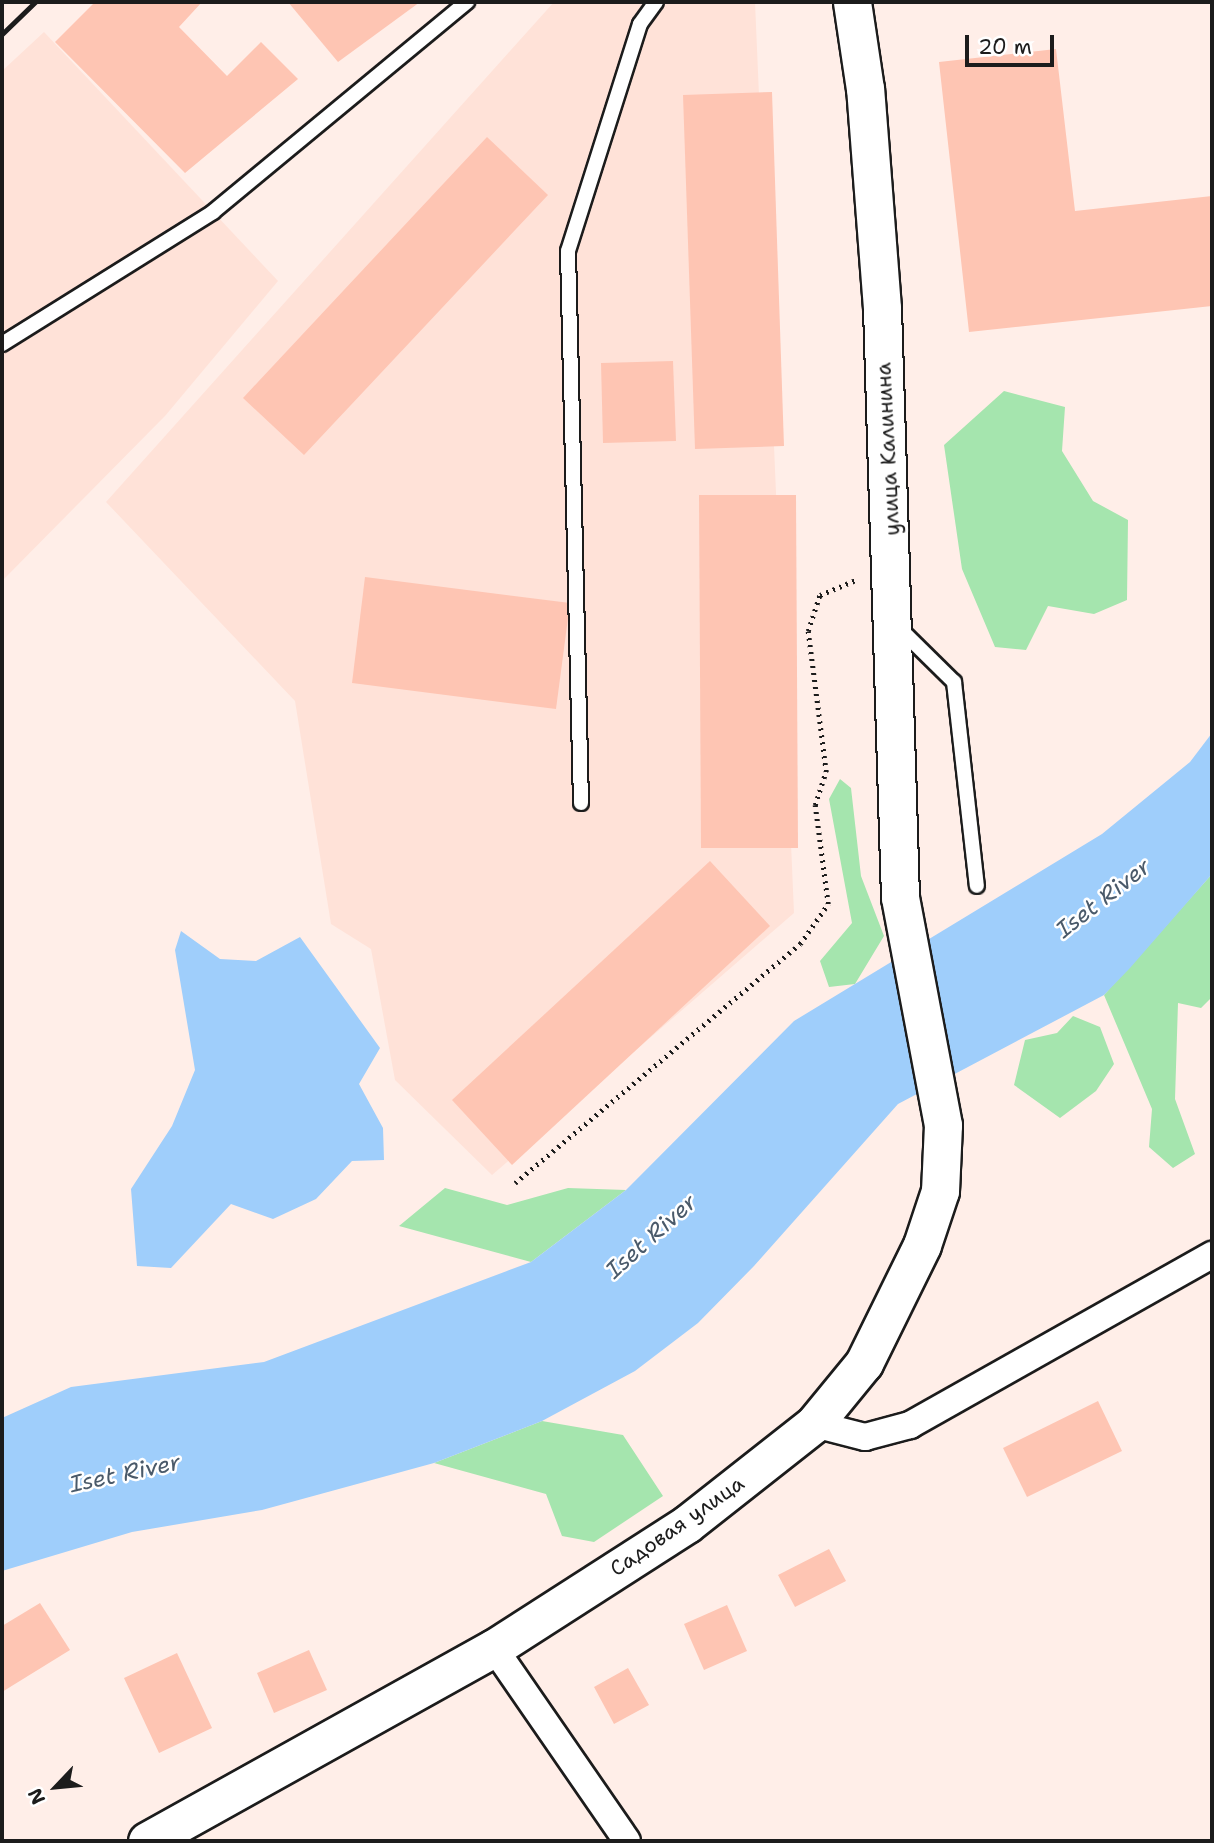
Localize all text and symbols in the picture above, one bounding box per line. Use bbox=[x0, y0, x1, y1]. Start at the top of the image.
scale bar bbox=[969, 21, 1058, 65]
text: 20 m bbox=[978, 33, 1032, 61]
street label: улица Калинина bbox=[871, 362, 905, 536]
water label: Iset River bbox=[1050, 852, 1156, 944]
water label: Iset River bbox=[600, 1188, 702, 1284]
water label: Iset River bbox=[67, 1448, 183, 1498]
street label: Садовая улица bbox=[605, 1470, 749, 1582]
north arrow bbox=[21, 1752, 91, 1822]
text: N bbox=[22, 1784, 51, 1809]

